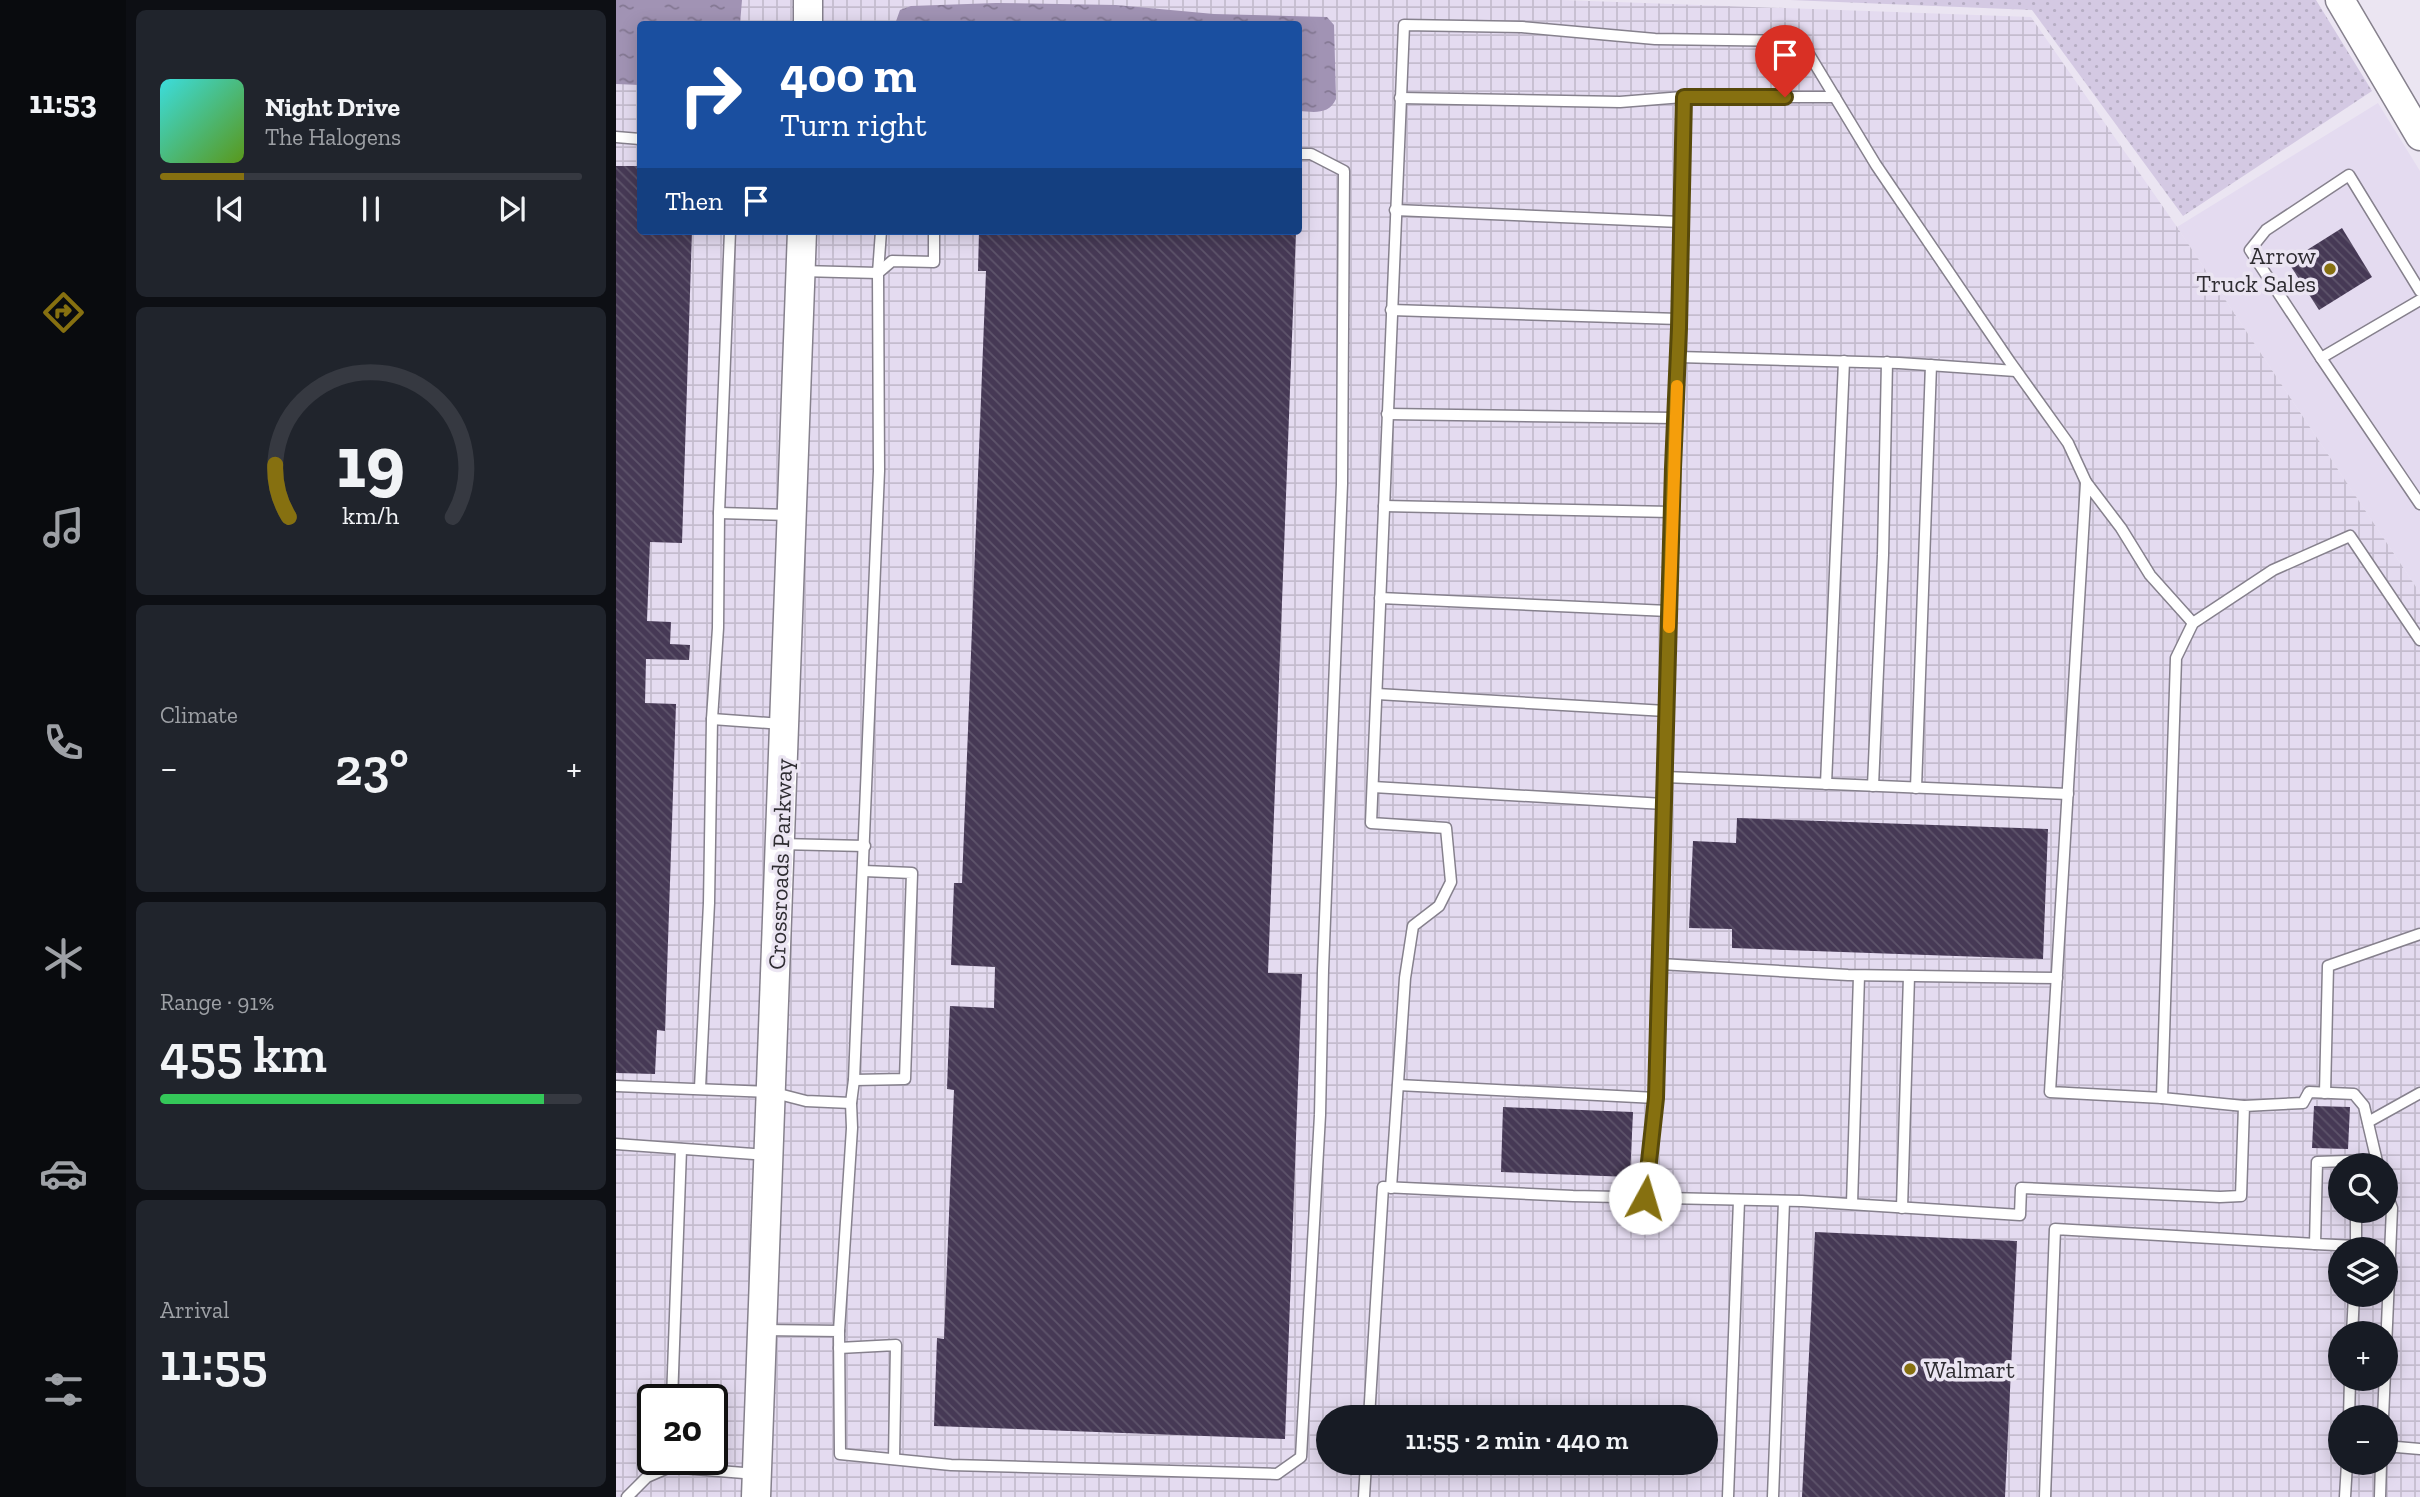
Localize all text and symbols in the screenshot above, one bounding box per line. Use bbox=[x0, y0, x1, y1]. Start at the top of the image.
pin bbox=[1755, 25, 1815, 97]
icon: arrive bbox=[1766, 36, 1804, 74]
text: 400 m bbox=[780, 46, 916, 105]
icon: right bbox=[665, 49, 756, 140]
text: 11:53 bbox=[29, 83, 97, 121]
text: Night Drive bbox=[265, 91, 400, 123]
text: Turn right bbox=[780, 106, 927, 144]
text: The Halogens bbox=[265, 123, 401, 151]
icon: arrive bbox=[737, 182, 775, 220]
text: Then bbox=[665, 185, 723, 217]
icon: previous bbox=[211, 190, 249, 228]
icon: pause bbox=[352, 190, 390, 228]
icon: next bbox=[493, 190, 531, 228]
place label: Arrow Truck Sales bbox=[2196, 241, 2317, 298]
marker: Arrow Truck Sales bbox=[2322, 261, 2338, 277]
icon: directions bbox=[39, 288, 88, 337]
text: 19 bbox=[337, 419, 405, 507]
text: km/h bbox=[342, 500, 400, 530]
icon: music bbox=[39, 503, 88, 552]
text: Climate bbox=[160, 701, 238, 729]
icon: phone bbox=[39, 718, 88, 767]
text: 23° bbox=[335, 736, 409, 798]
text: − bbox=[160, 745, 178, 791]
text: + bbox=[566, 745, 582, 791]
street label: Crossroads Parkway bbox=[762, 757, 798, 970]
icon: climate bbox=[39, 934, 88, 983]
text: Range · 91% bbox=[160, 988, 274, 1016]
text: 455 km bbox=[160, 1023, 327, 1085]
icon: car bbox=[39, 1149, 88, 1198]
map controls bbox=[2328, 1153, 2398, 1475]
button: search bbox=[2328, 1153, 2398, 1223]
position arrow bbox=[1608, 1161, 1682, 1235]
button: layers bbox=[2328, 1237, 2398, 1307]
text: Arrival bbox=[160, 1296, 229, 1324]
button: + bbox=[2328, 1321, 2398, 1391]
text: 11:55 bbox=[160, 1331, 268, 1393]
place label: Walmart bbox=[1924, 1355, 2015, 1384]
marker: Walmart bbox=[1902, 1361, 1918, 1377]
icon: filters bbox=[39, 1365, 88, 1414]
speed limit sign: 20 bbox=[637, 1384, 728, 1475]
button: − bbox=[2328, 1405, 2398, 1475]
text: 11:55 · 2 min · 440 m bbox=[1406, 1424, 1628, 1456]

